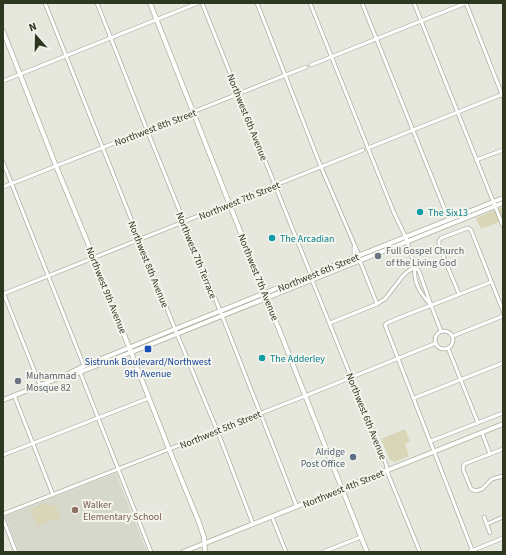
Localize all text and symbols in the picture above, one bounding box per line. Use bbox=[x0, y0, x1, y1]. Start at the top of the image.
north arrow bbox=[16, 16, 56, 56]
text: N bbox=[27, 19, 39, 35]
street label: Northwest 6th Avenue bbox=[223, 72, 271, 163]
street label: Northwest 8th Street bbox=[112, 106, 199, 150]
street label: Northwest 7th Street bbox=[197, 178, 283, 224]
place label: The Six13 bbox=[428, 206, 468, 220]
marker: The Six13 bbox=[415, 207, 425, 217]
street label: Northwest 7th Terrace bbox=[172, 210, 220, 301]
street label: Northwest 8th Avenue bbox=[124, 219, 172, 310]
street label: Northwest 7th Avenue bbox=[234, 232, 282, 323]
place label: The Arcadian bbox=[280, 232, 335, 246]
marker: The Arcadian bbox=[267, 233, 277, 243]
place label: Full Gospel Church of the Living God bbox=[386, 244, 464, 270]
street label: Northwest 9th Avenue bbox=[82, 245, 130, 336]
street label: Northwest 6th Street bbox=[276, 250, 362, 296]
marker: Full Gospel Church of the Living God bbox=[373, 251, 383, 261]
marker: Sistrunk Boulevard/Northwest 9th Avenue bbox=[143, 344, 153, 354]
place label: The Adderley bbox=[270, 352, 325, 366]
marker: The Adderley bbox=[257, 353, 267, 363]
place label: Sistrunk Boulevard/Northwest 9th Avenue bbox=[85, 355, 212, 381]
place label: Muhammad Mosque 82 bbox=[26, 369, 76, 395]
street label: Northwest 6th Avenue bbox=[342, 371, 390, 462]
marker: Muhammad Mosque 82 bbox=[13, 376, 23, 386]
street label: Northwest 5th Street bbox=[178, 407, 264, 453]
place label: Alridge Post Office bbox=[301, 445, 345, 471]
marker: Alridge Post Office bbox=[348, 452, 358, 462]
street label: Northwest 4th Street bbox=[301, 466, 387, 512]
place label: Walker Elementary School bbox=[83, 498, 162, 524]
marker: Walker Elementary School bbox=[70, 505, 80, 515]

